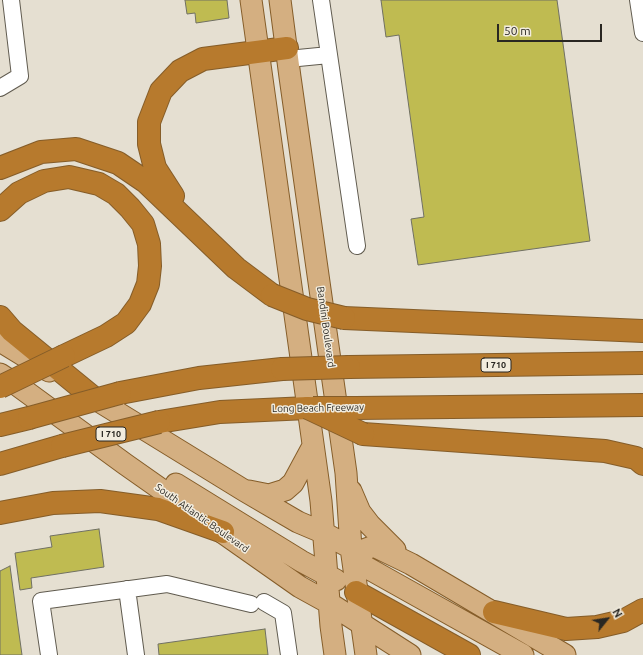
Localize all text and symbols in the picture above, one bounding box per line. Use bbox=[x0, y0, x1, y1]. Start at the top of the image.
scale bar bbox=[499, 16, 604, 42]
text: 50 m bbox=[504, 24, 531, 37]
street label: Bandini Boulevard bbox=[314, 286, 338, 368]
road number: I 710 bbox=[481, 358, 511, 372]
street label: Long Beach Freeway bbox=[272, 401, 364, 415]
road number: I 710 bbox=[96, 427, 126, 441]
street label: South Atlantic Boulevard bbox=[153, 481, 251, 555]
north arrow bbox=[587, 599, 627, 639]
text: N bbox=[610, 606, 625, 620]

